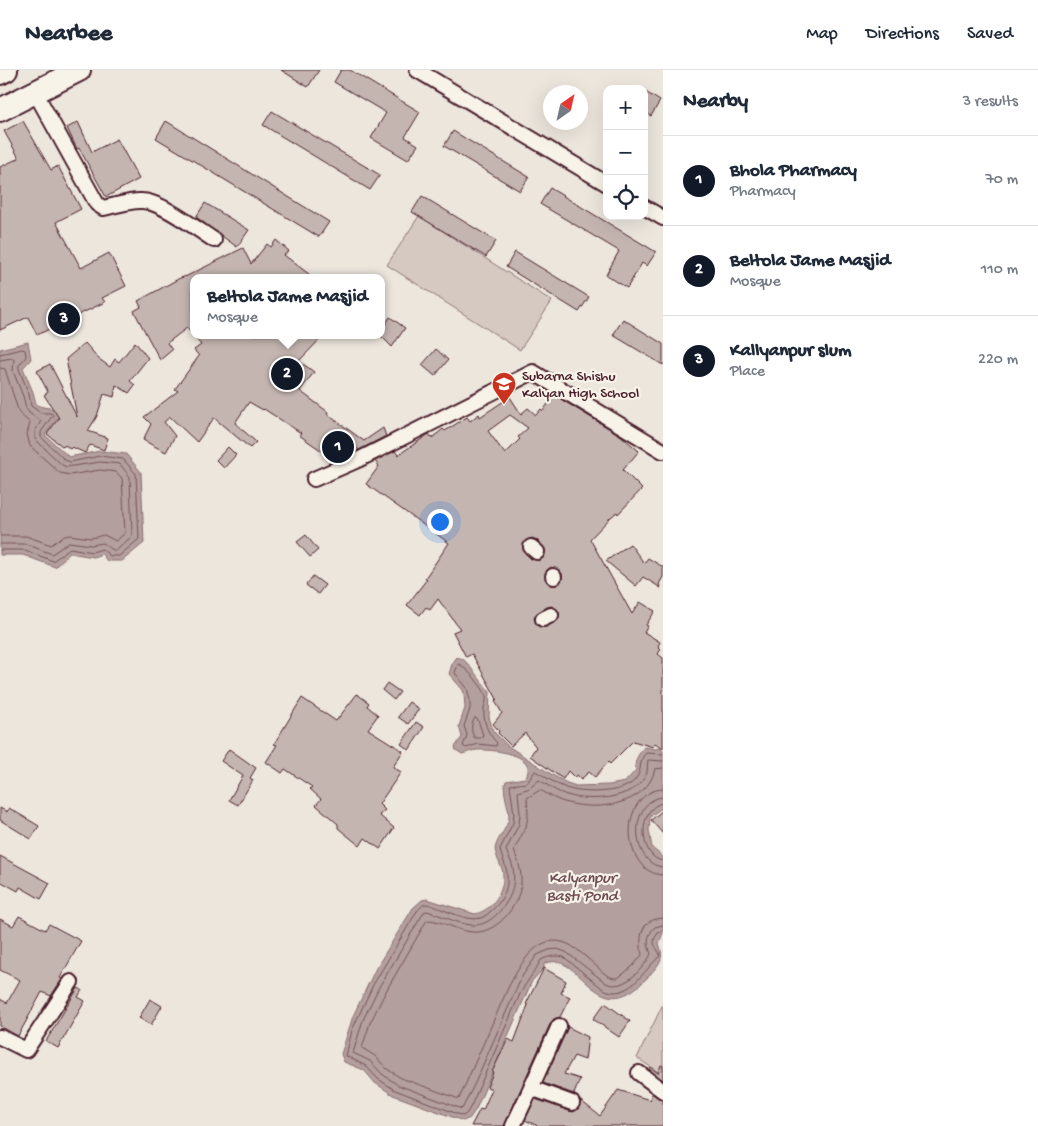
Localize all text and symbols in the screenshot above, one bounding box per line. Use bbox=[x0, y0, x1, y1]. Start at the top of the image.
text: Nearbee bbox=[25, 20, 112, 49]
text: Map bbox=[806, 24, 838, 45]
text: Directions bbox=[866, 24, 939, 45]
text: Saved bbox=[967, 24, 1013, 45]
north arrow bbox=[543, 85, 588, 130]
map controls bbox=[603, 85, 648, 220]
button: + bbox=[603, 85, 648, 130]
text: Nearby bbox=[683, 90, 748, 115]
text: 3 results bbox=[963, 93, 1018, 112]
button: − bbox=[603, 130, 648, 175]
text: Bhola Pharmacy bbox=[730, 160, 857, 183]
text: 1 bbox=[696, 171, 702, 190]
text: 70 m bbox=[985, 171, 1018, 190]
button: locate bbox=[603, 175, 648, 220]
text: Pharmacy bbox=[730, 183, 796, 202]
text: Beltola Jame Masjid bbox=[730, 250, 890, 273]
text: 2 bbox=[695, 261, 703, 280]
text: 110 m bbox=[981, 261, 1018, 280]
text: Mosque bbox=[730, 273, 781, 292]
popup bbox=[190, 274, 385, 339]
text: Beltola Jame Masjid bbox=[207, 286, 368, 309]
pin: 3 bbox=[48, 300, 80, 338]
text: Mosque bbox=[207, 309, 258, 328]
text: Kallyanpur slum bbox=[730, 340, 851, 363]
text: 3 bbox=[695, 351, 703, 370]
text: 220 m bbox=[978, 351, 1018, 370]
pin: 2 bbox=[271, 355, 303, 393]
text: Place bbox=[730, 363, 765, 382]
place label: Subarna Shishu Kalyan High School bbox=[522, 368, 639, 403]
school or university icon: Subarna Shishu Kalyan High School bbox=[491, 371, 517, 405]
pin: 1 bbox=[322, 428, 354, 466]
your location bbox=[427, 509, 453, 535]
water label: Kalyanpur Basti Pond bbox=[547, 870, 619, 907]

